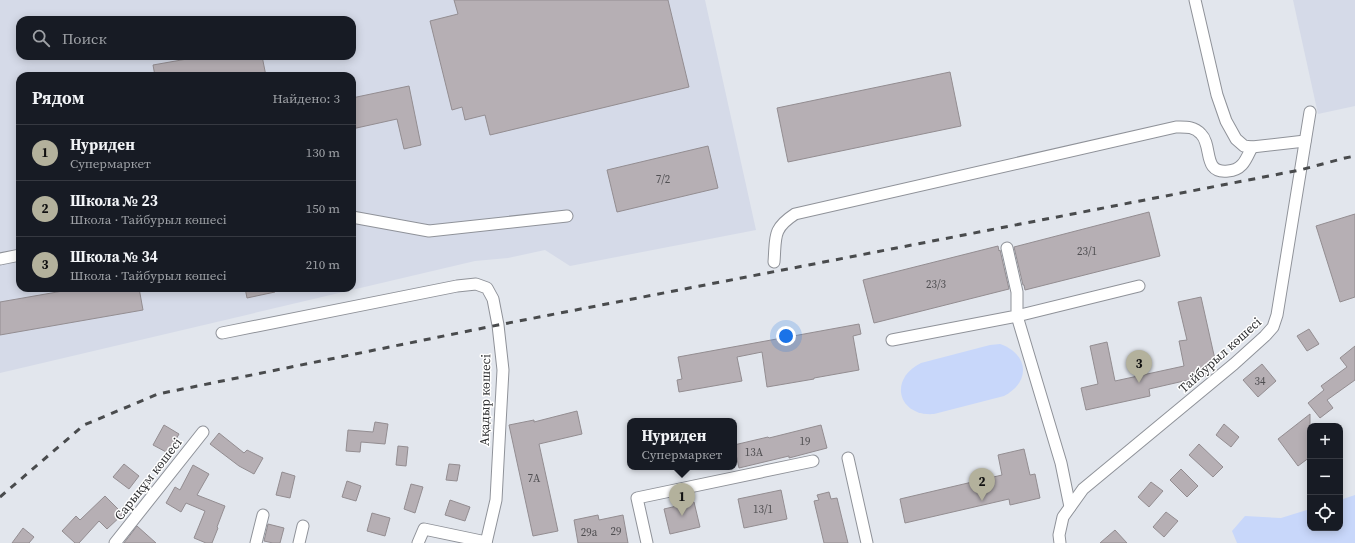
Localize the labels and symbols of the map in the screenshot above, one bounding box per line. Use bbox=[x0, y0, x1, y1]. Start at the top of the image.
house number: 7/2 bbox=[656, 172, 671, 187]
house number: 23/1 bbox=[1077, 244, 1097, 259]
house number: 23/3 bbox=[926, 277, 947, 292]
street label: Тайбурыл көшесі bbox=[1175, 313, 1265, 397]
your location bbox=[776, 326, 796, 346]
pin: 3 bbox=[1126, 350, 1152, 383]
street label: Ақадыр көшесі bbox=[476, 354, 494, 446]
house number: 34 bbox=[1255, 374, 1266, 389]
street label: Сарықұм көшесі bbox=[110, 434, 186, 524]
house number: 19 bbox=[800, 434, 811, 449]
house number: 13А bbox=[745, 445, 764, 460]
pin: 2 bbox=[969, 468, 995, 501]
house number: 7А bbox=[528, 471, 541, 486]
pin: 1 bbox=[669, 483, 695, 516]
house number: 13/1 bbox=[753, 502, 773, 517]
house number: 29 bbox=[611, 524, 622, 539]
house number: 29а bbox=[581, 525, 598, 540]

